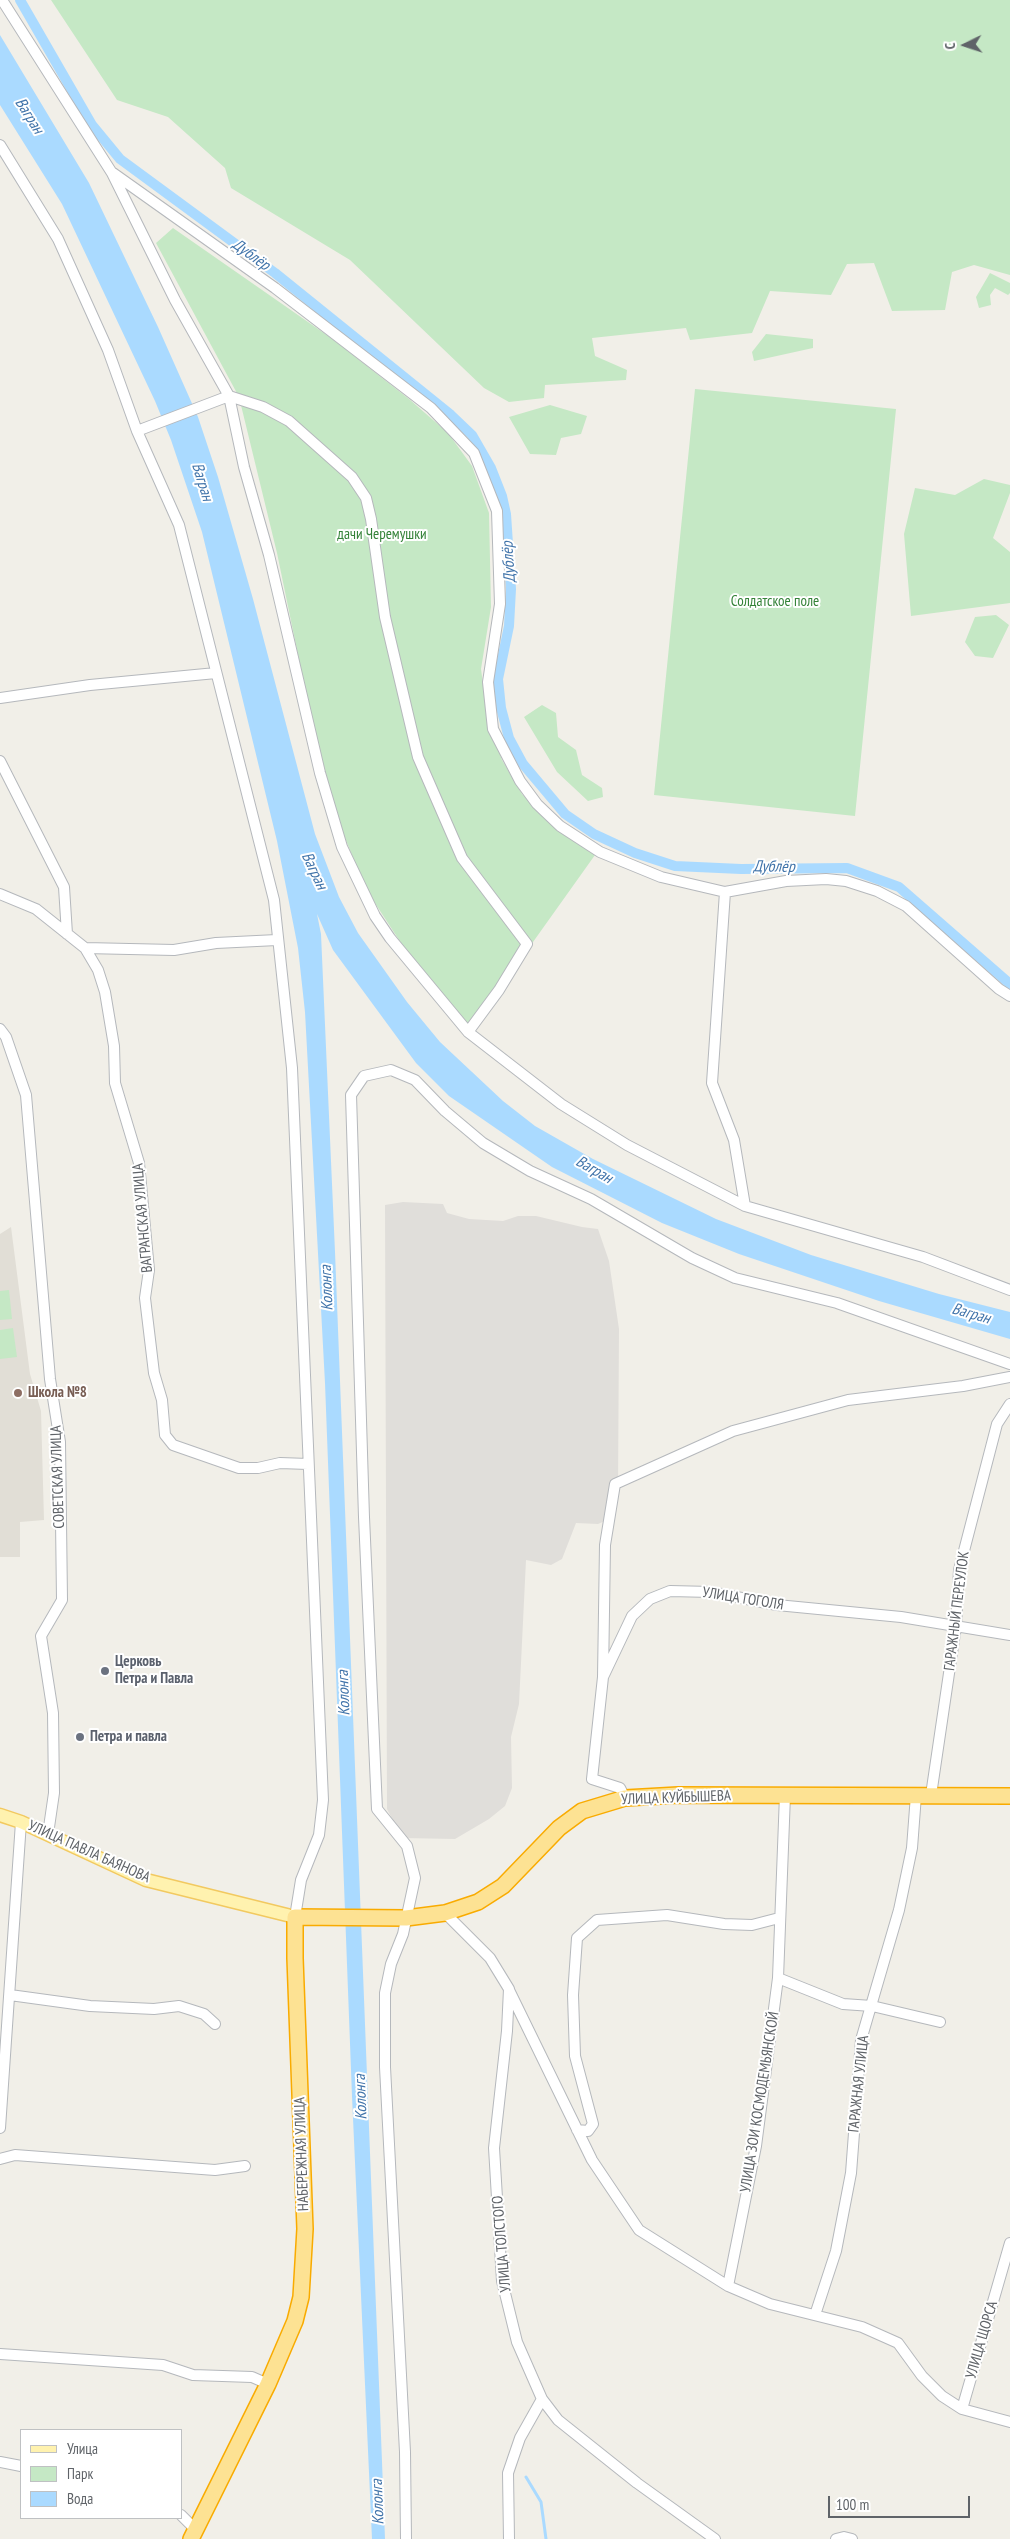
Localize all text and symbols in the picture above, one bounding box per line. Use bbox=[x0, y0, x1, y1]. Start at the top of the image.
north arrow bbox=[940, 20, 990, 70]
text: С bbox=[941, 42, 959, 50]
water label: Вагран bbox=[11, 94, 47, 138]
water label: Дублёр bbox=[229, 235, 273, 275]
water label: Вагран bbox=[187, 461, 217, 503]
park label: дачи Черемушки bbox=[337, 526, 427, 544]
water label: Дублёр bbox=[498, 541, 520, 583]
park label: Солдатское поле bbox=[731, 593, 819, 611]
water label: Вагран bbox=[297, 849, 331, 893]
water label: Дублёр bbox=[753, 857, 795, 877]
water label: Вагран bbox=[572, 1152, 616, 1188]
street label: ВАГРАНСКАЯ УЛИЦА bbox=[129, 1163, 157, 1273]
water label: Колонга bbox=[317, 1265, 337, 1311]
water label: Вагран bbox=[950, 1299, 992, 1329]
place label: Школа №8 bbox=[28, 1384, 87, 1402]
marker: Школа №8 bbox=[12, 1387, 24, 1399]
street label: СОВЕТСКАЯ УЛИЦА bbox=[47, 1425, 69, 1529]
street label: ГАРАЖНЫЙ ПЕРЕУЛОК bbox=[941, 1550, 973, 1672]
street label: УЛИЦА ГОГОЛЯ bbox=[701, 1584, 785, 1614]
place label: Церковь Петра и Павла bbox=[115, 1653, 193, 1688]
marker: Церковь Петра и Павла bbox=[99, 1665, 111, 1677]
water label: Колонга bbox=[334, 1670, 354, 1716]
place label: Петра и павла bbox=[90, 1728, 167, 1746]
marker: Петра и павла bbox=[74, 1731, 86, 1743]
street label: УЛИЦА КУЙБЫШЕВА bbox=[621, 1787, 731, 1809]
street label: УЛИЦА ПАВЛА БАЯНОВА bbox=[25, 1817, 153, 1887]
street label: УЛИЦА ЗОИ КОСМОДЕМЬЯНСКОЙ bbox=[737, 2010, 783, 2194]
street label: ГАРАЖНАЯ УЛИЦА bbox=[845, 2035, 873, 2133]
water label: Колонга bbox=[351, 2074, 371, 2120]
street label: НАБЕРЕЖНАЯ УЛИЦА bbox=[291, 2097, 313, 2211]
street label: УЛИЦА ТОЛСТОГО bbox=[489, 2195, 515, 2293]
street label: УЛИЦА ЩОРСА bbox=[962, 2299, 1002, 2381]
legend bbox=[20, 2429, 182, 2519]
text: Улица bbox=[67, 2439, 98, 2458]
text: Парк bbox=[67, 2464, 93, 2483]
water label: Колонга bbox=[368, 2479, 388, 2525]
scale bar bbox=[830, 2486, 972, 2518]
text: Вода bbox=[67, 2489, 93, 2508]
text: 100 m bbox=[836, 2495, 869, 2514]

